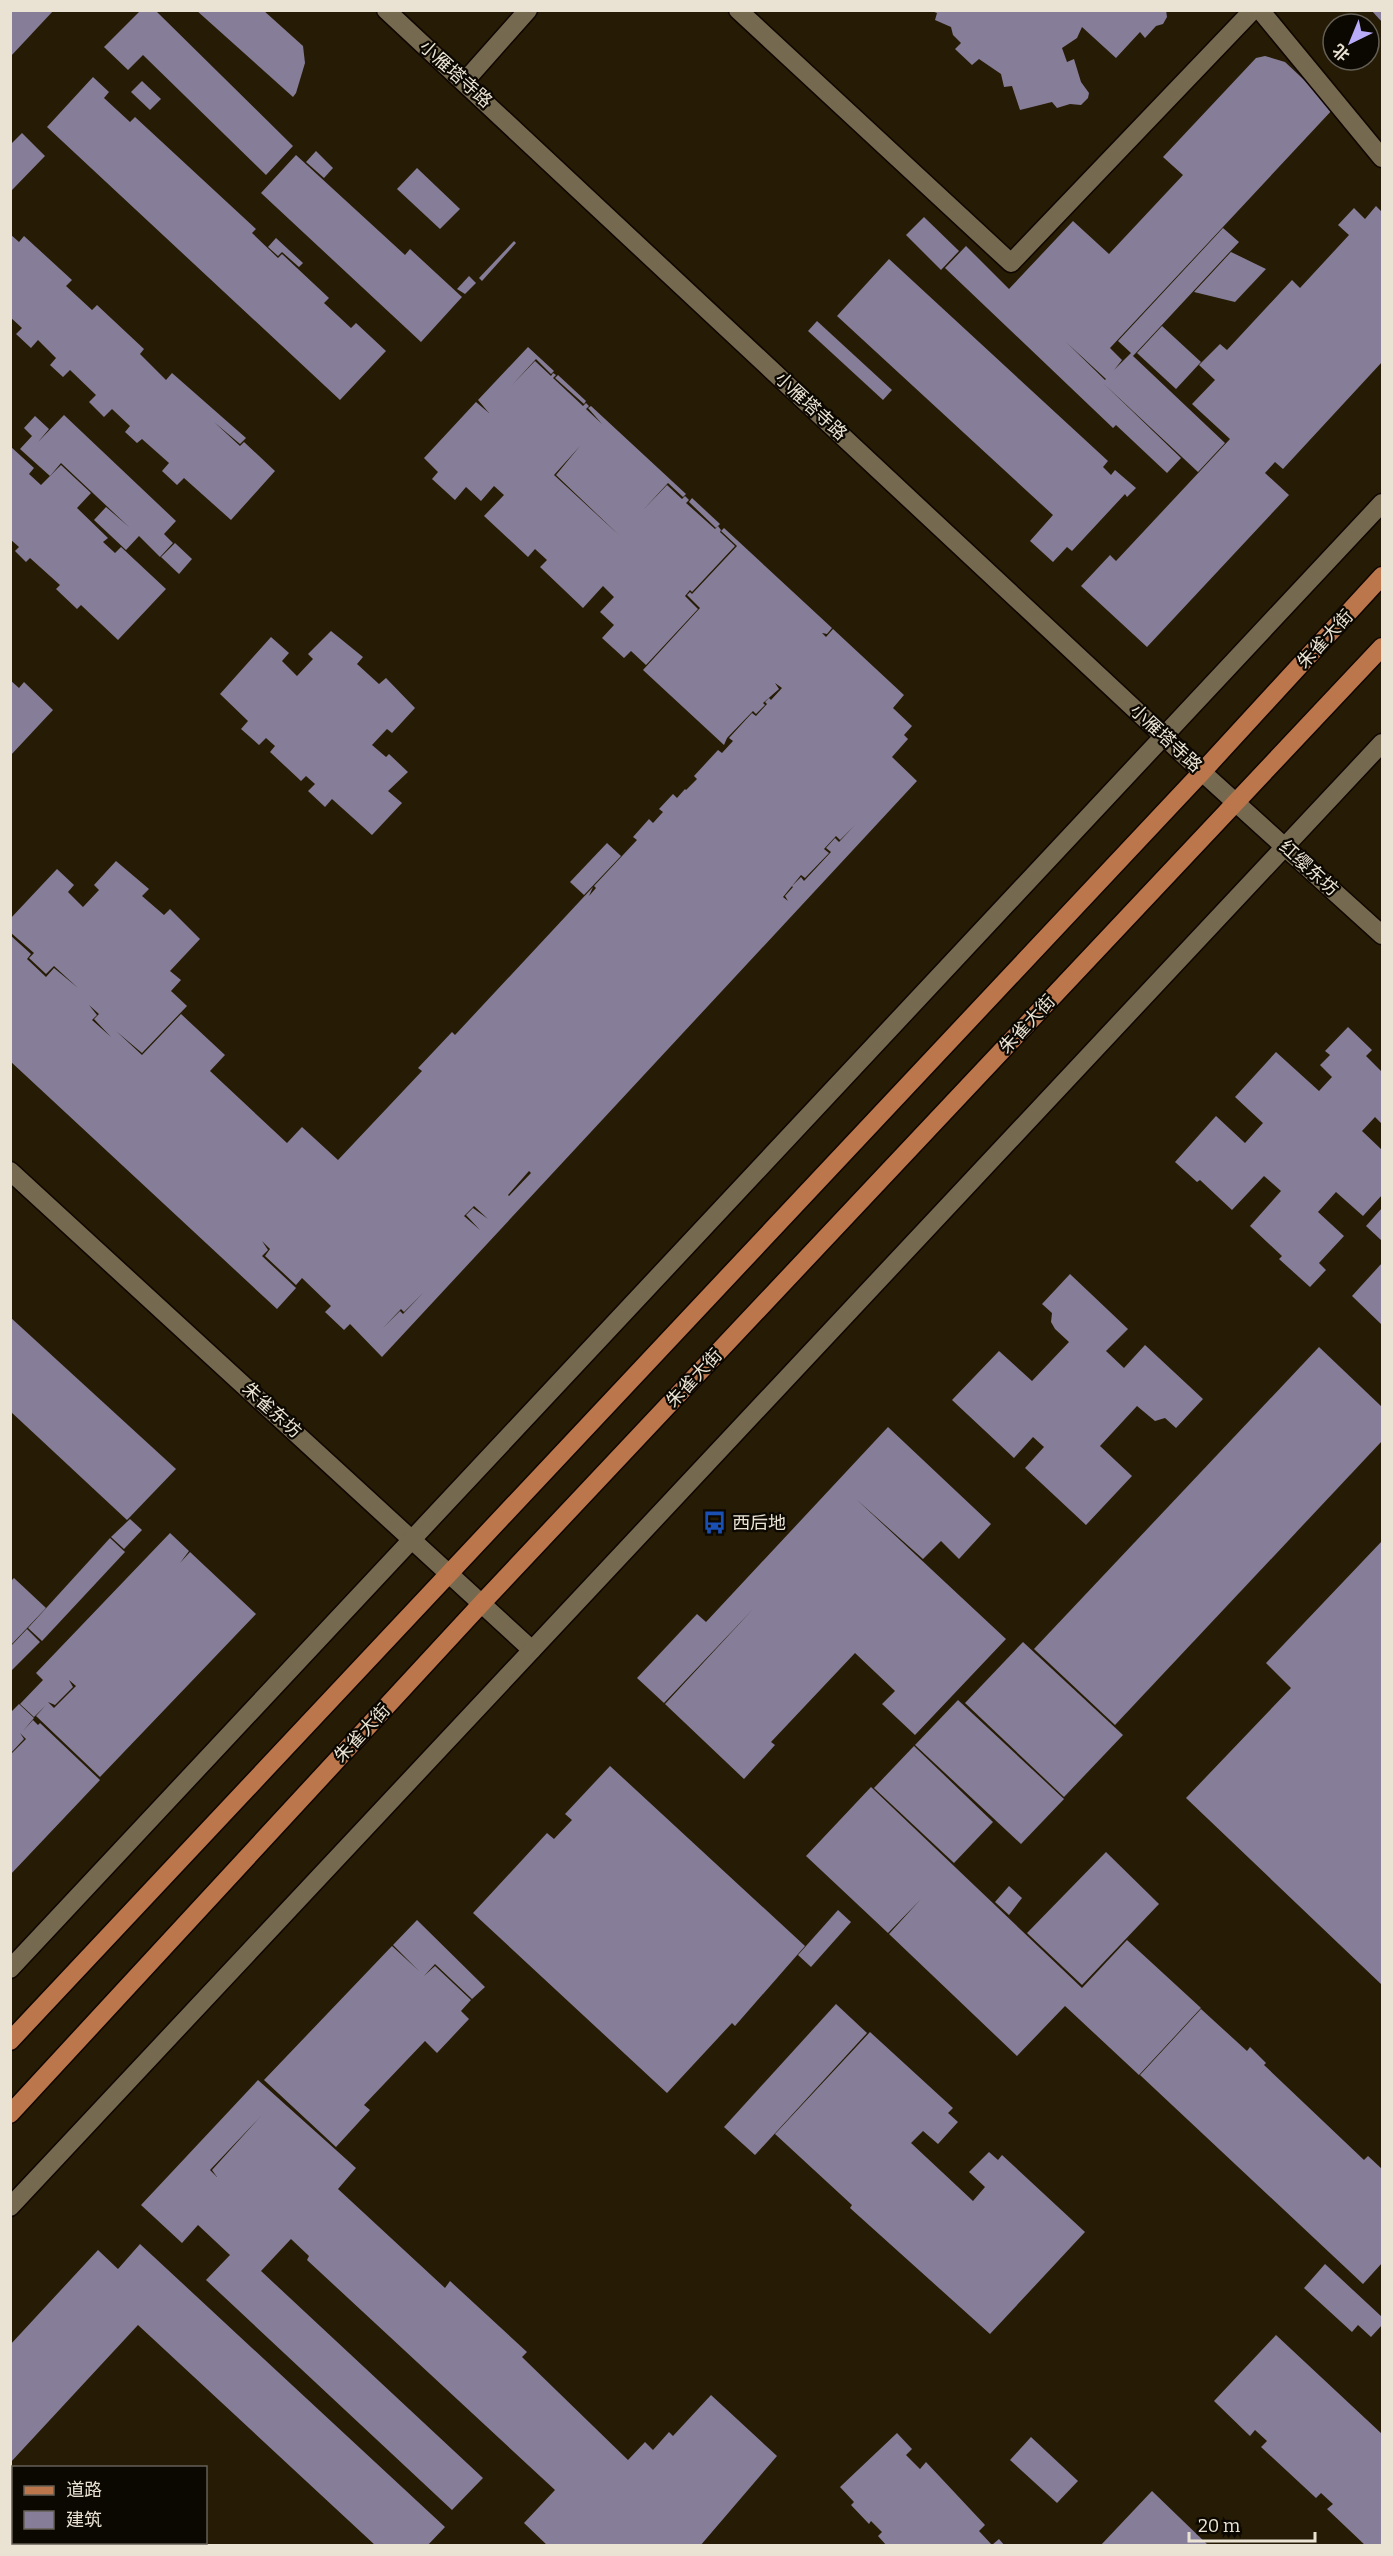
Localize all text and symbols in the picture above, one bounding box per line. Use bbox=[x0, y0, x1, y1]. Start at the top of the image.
north arrow bbox=[1321, 12, 1381, 72]
street label: 小雁塔寺路 bbox=[415, 36, 497, 112]
text: 北 bbox=[1329, 40, 1353, 65]
street label: 小雁塔寺路 bbox=[771, 367, 851, 445]
street label: 朱雀大街 bbox=[1292, 605, 1358, 673]
street label: 小雁塔寺路 bbox=[1126, 699, 1206, 777]
street label: 红缨东坊 bbox=[1275, 836, 1343, 900]
street label: 朱雀大街 bbox=[994, 990, 1060, 1058]
street label: 朱雀大街 bbox=[661, 1344, 727, 1412]
street label: 朱雀东坊 bbox=[238, 1378, 306, 1442]
bus stop icon: 西后地 bbox=[701, 1510, 727, 1536]
place label: 西后地 bbox=[732, 1512, 786, 1534]
street label: 朱雀大街 bbox=[329, 1699, 395, 1767]
legend bbox=[12, 2466, 207, 2544]
text: 道路 bbox=[66, 2479, 102, 2501]
scale bar bbox=[1189, 2505, 1315, 2543]
text: 建筑 bbox=[66, 2509, 102, 2531]
text: 20 m bbox=[1198, 2515, 1240, 2537]

